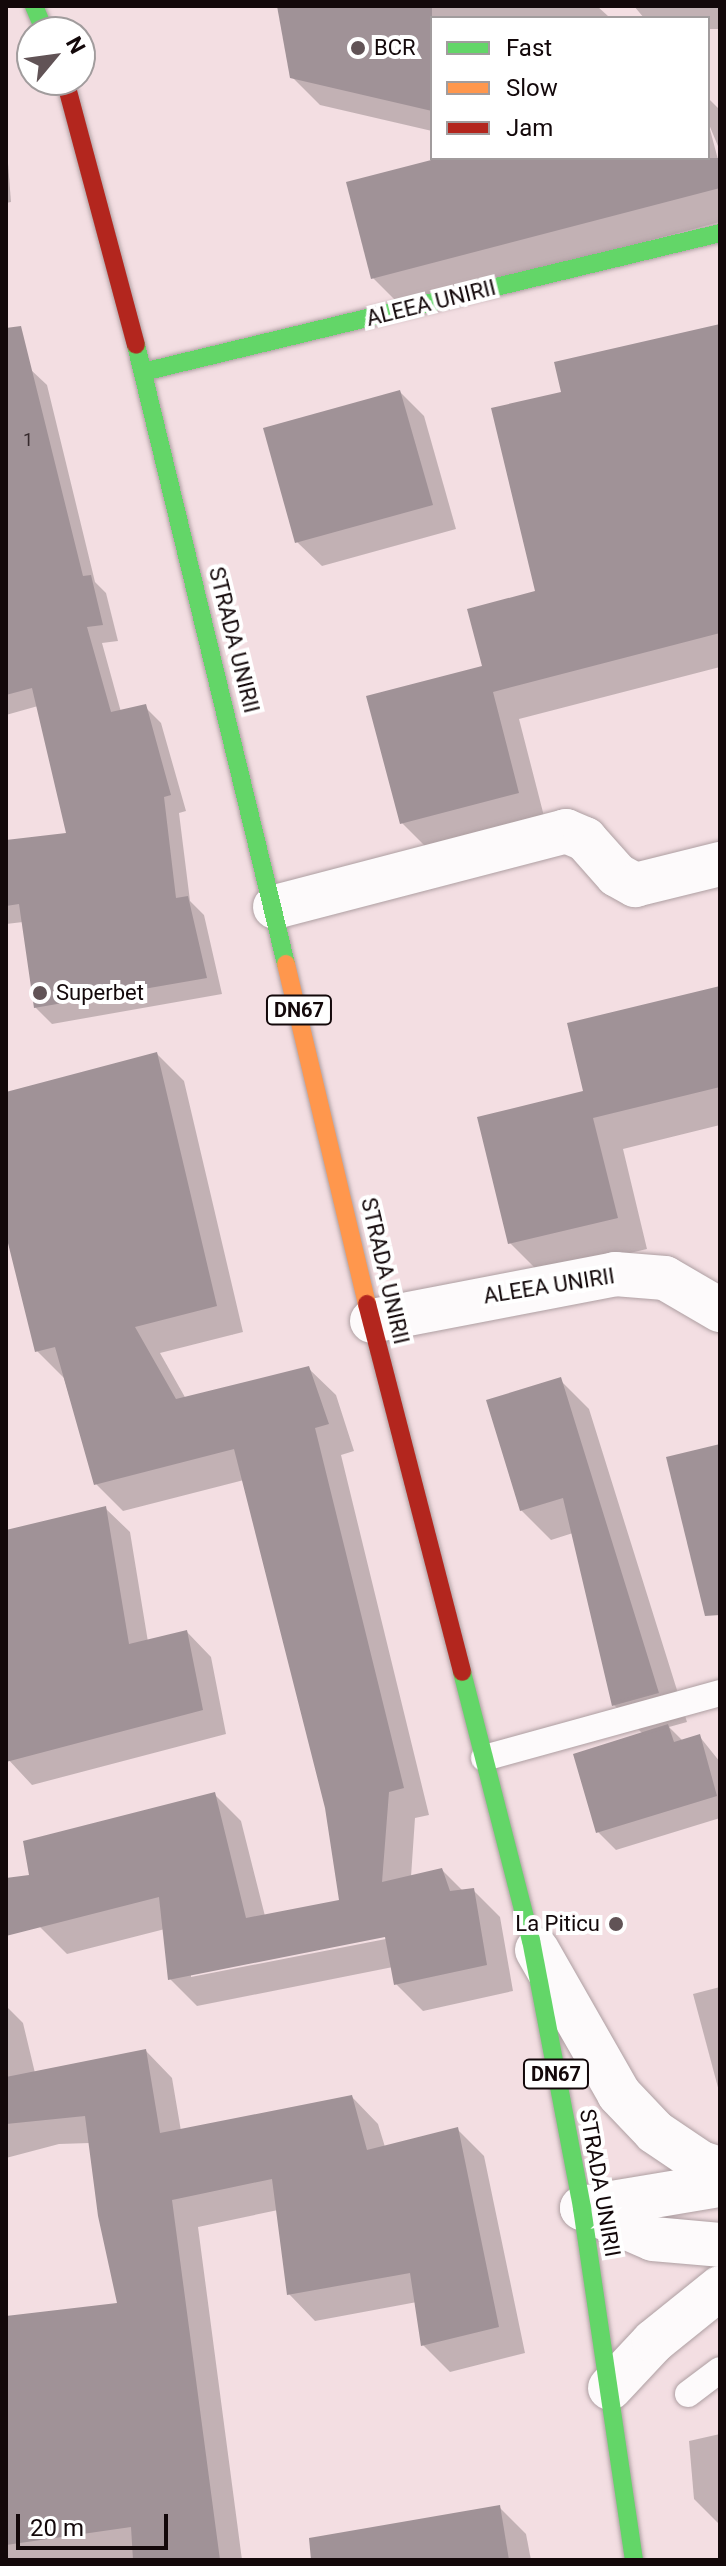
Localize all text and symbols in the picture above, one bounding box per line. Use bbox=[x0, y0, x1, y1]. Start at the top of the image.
north arrow bbox=[16, 16, 96, 96]
legend bbox=[430, 16, 710, 160]
text: N bbox=[61, 32, 90, 58]
text: Fast bbox=[506, 34, 552, 62]
place label: BCR bbox=[374, 35, 416, 61]
marker: BCR bbox=[349, 39, 367, 57]
text: Slow bbox=[506, 74, 558, 102]
text: Jam bbox=[506, 114, 553, 142]
street label: ALEEA UNIRII bbox=[364, 274, 498, 332]
house number: 1 bbox=[23, 429, 33, 451]
street label: STRADA UNIRII bbox=[203, 564, 265, 716]
place label: Superbet bbox=[56, 980, 144, 1006]
marker: Superbet bbox=[31, 984, 49, 1002]
road number: DN67 bbox=[265, 994, 333, 1026]
street label: STRADA UNIRII bbox=[355, 1195, 415, 1347]
street label: ALEEA UNIRII bbox=[482, 1263, 616, 1309]
place label: La Piticu bbox=[515, 1911, 600, 1937]
marker: La Piticu bbox=[607, 1915, 625, 1933]
road number: DN67 bbox=[522, 2058, 590, 2090]
street label: STRADA UNIRII bbox=[574, 2107, 626, 2259]
scale bar bbox=[20, 2498, 172, 2548]
text: 20 m bbox=[30, 2514, 84, 2542]

